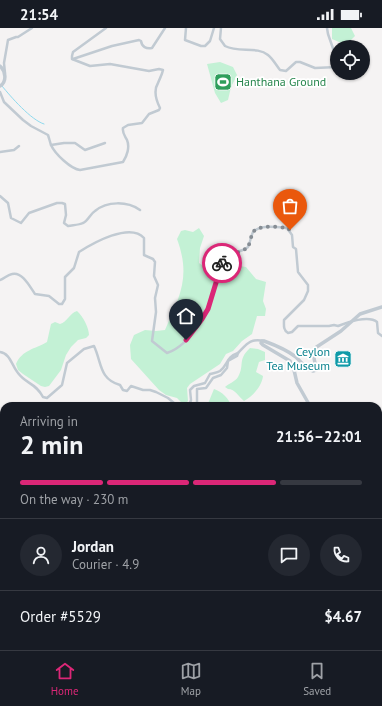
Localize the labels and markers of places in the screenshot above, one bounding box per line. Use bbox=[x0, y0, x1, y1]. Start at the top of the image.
sports icon: Hanthana Ground bbox=[213, 72, 233, 92]
place label: Hanthana Ground bbox=[236, 74, 326, 89]
pin bbox=[273, 189, 307, 230]
pin bbox=[169, 299, 203, 340]
place label: Ceylon Tea Museum bbox=[266, 344, 330, 373]
museum icon: Ceylon Tea Museum bbox=[333, 349, 353, 369]

